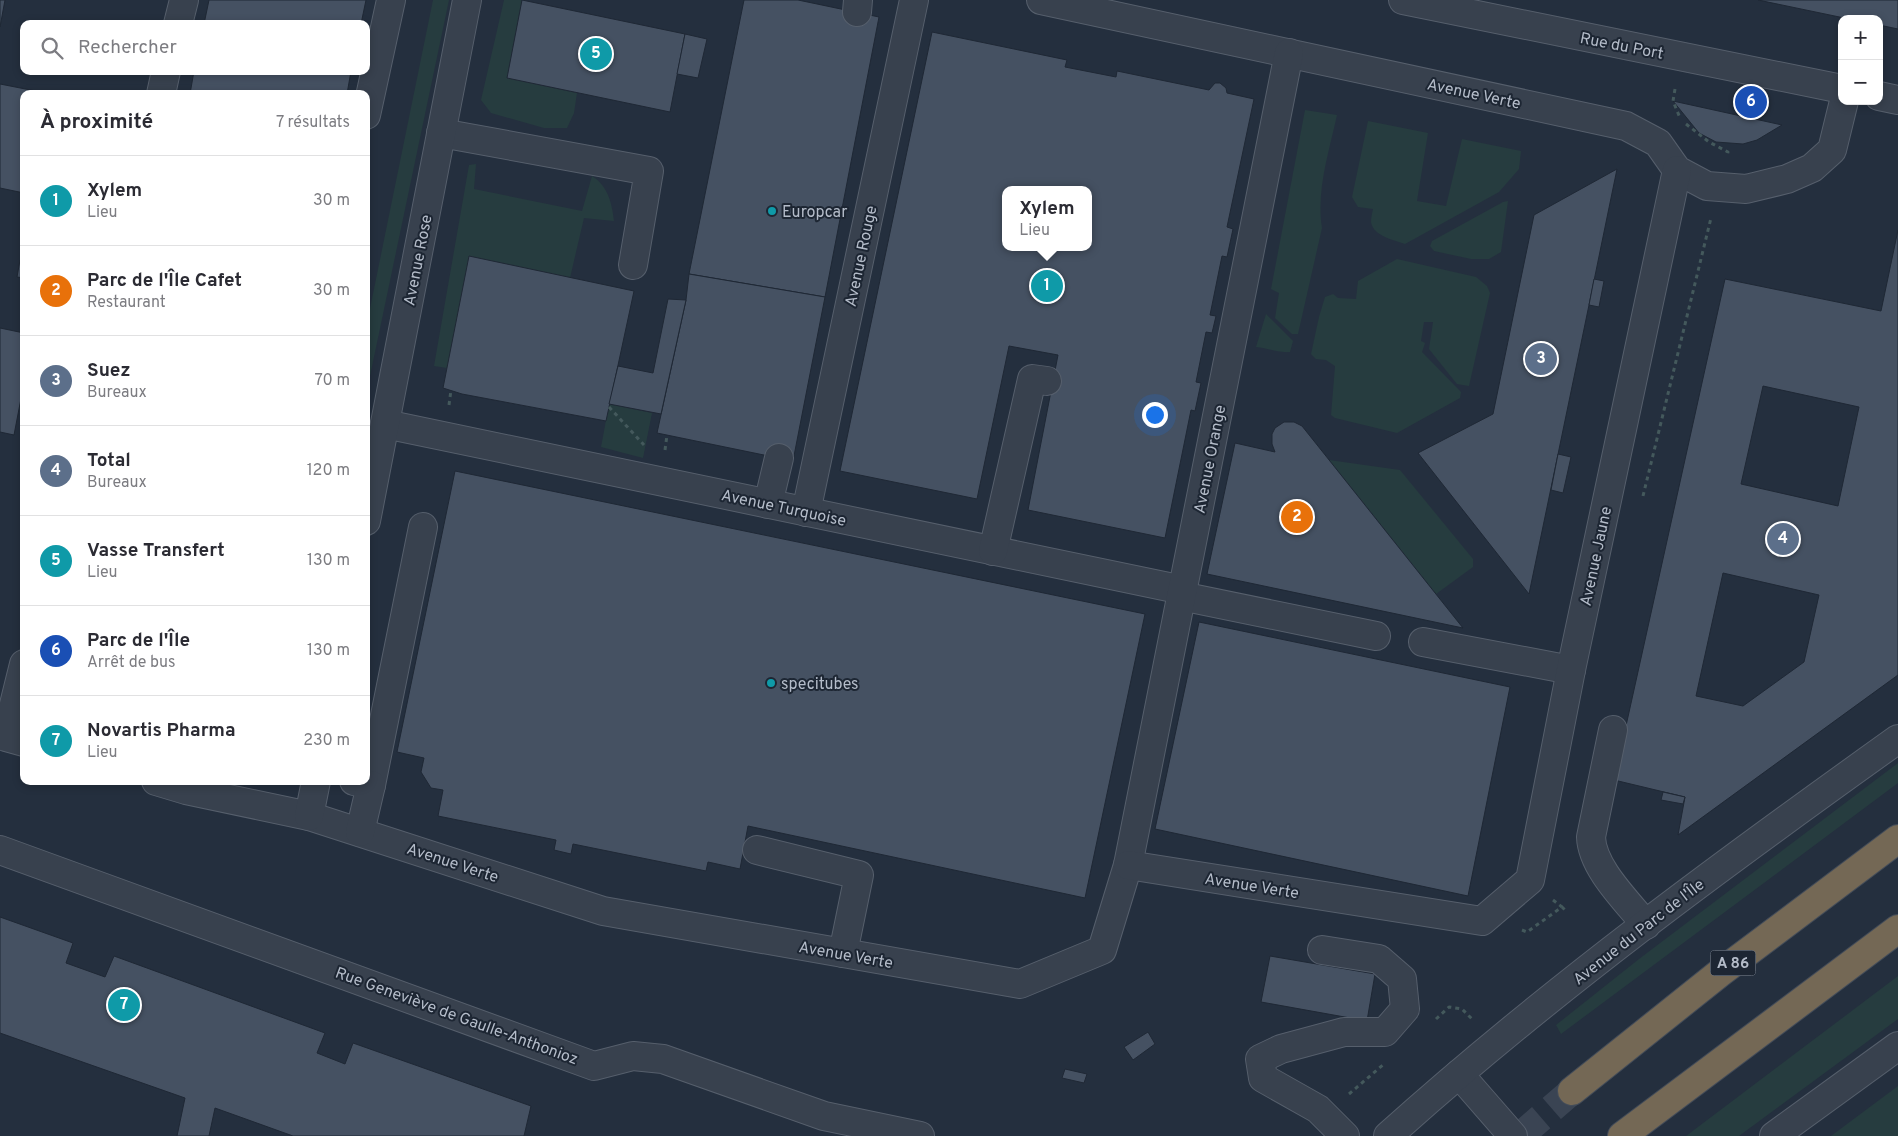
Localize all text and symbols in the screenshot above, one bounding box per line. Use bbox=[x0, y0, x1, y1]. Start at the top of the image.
map controls bbox=[1838, 15, 1883, 105]
button: + bbox=[1838, 15, 1883, 60]
search box bbox=[20, 20, 370, 75]
street label: Rue du Port bbox=[1578, 29, 1665, 65]
icon: search bbox=[38, 34, 66, 62]
pin: 5 bbox=[580, 35, 612, 73]
text: Rechercher bbox=[78, 36, 177, 60]
button: − bbox=[1838, 60, 1883, 105]
street label: Avenue Verte bbox=[1425, 75, 1522, 115]
pin: 6 bbox=[1735, 83, 1767, 121]
text: À proximité bbox=[40, 109, 153, 136]
text: 7 résultats bbox=[276, 113, 350, 133]
text: Xylem bbox=[87, 179, 142, 203]
popup bbox=[1002, 186, 1092, 251]
text: 1 bbox=[53, 191, 59, 211]
text: 30 m bbox=[313, 191, 350, 211]
text: Xylem bbox=[1019, 197, 1075, 221]
text: Lieu bbox=[87, 203, 118, 223]
place label: Europcar bbox=[782, 203, 847, 223]
street label: Avenue Rouge bbox=[841, 204, 882, 309]
marker: Europcar bbox=[766, 205, 778, 217]
street label: Avenue Rose bbox=[400, 213, 438, 308]
text: Lieu bbox=[1019, 221, 1050, 241]
pin: 1 bbox=[1031, 267, 1063, 305]
text: Parc de l'Île Cafet bbox=[87, 269, 242, 293]
text: 2 bbox=[51, 281, 61, 301]
text: 30 m bbox=[313, 281, 350, 301]
text: Restaurant bbox=[87, 293, 166, 313]
pin: 3 bbox=[1525, 340, 1557, 378]
text: Suez bbox=[87, 359, 130, 383]
text: 3 bbox=[51, 371, 61, 391]
text: 70 m bbox=[315, 371, 350, 391]
text: Bureaux bbox=[87, 383, 147, 403]
your location bbox=[1142, 402, 1168, 428]
street label: Avenue Orange bbox=[1191, 403, 1231, 515]
text: Total bbox=[87, 449, 131, 473]
text: 4 bbox=[51, 461, 61, 481]
text: 120 m bbox=[307, 461, 350, 481]
text: Bureaux bbox=[87, 473, 147, 493]
street label: Avenue Turquoise bbox=[719, 486, 848, 532]
pin: 2 bbox=[1281, 498, 1313, 536]
street label: Avenue Jaune bbox=[1577, 505, 1617, 608]
pin: 4 bbox=[1767, 520, 1799, 558]
text: Vasse Transfert bbox=[87, 539, 225, 563]
text: 5 bbox=[51, 551, 61, 571]
text: 130 m bbox=[307, 551, 350, 571]
text: Lieu bbox=[87, 563, 118, 583]
text: Parc de l'Île bbox=[87, 629, 190, 653]
text: 6 bbox=[51, 641, 61, 661]
text: 130 m bbox=[307, 641, 350, 661]
text: Arrêt de bus bbox=[87, 653, 176, 673]
place label: specitubes bbox=[781, 675, 859, 695]
marker: specitubes bbox=[765, 677, 777, 689]
text: Novartis Pharma bbox=[87, 719, 236, 743]
text: 7 bbox=[52, 731, 60, 751]
text: 230 m bbox=[303, 731, 350, 751]
text: Lieu bbox=[87, 743, 118, 763]
street label: Avenue Verte bbox=[404, 840, 501, 888]
street label: Avenue Verte bbox=[1203, 870, 1300, 904]
street label: Avenue du Parc de l'Île bbox=[1568, 873, 1709, 990]
street label: Avenue Verte bbox=[797, 938, 894, 974]
road number: A 86 bbox=[1710, 950, 1756, 976]
street label: Rue Geneviève de Gaulle-Anthonioz bbox=[332, 964, 580, 1070]
pin: 7 bbox=[108, 986, 140, 1024]

